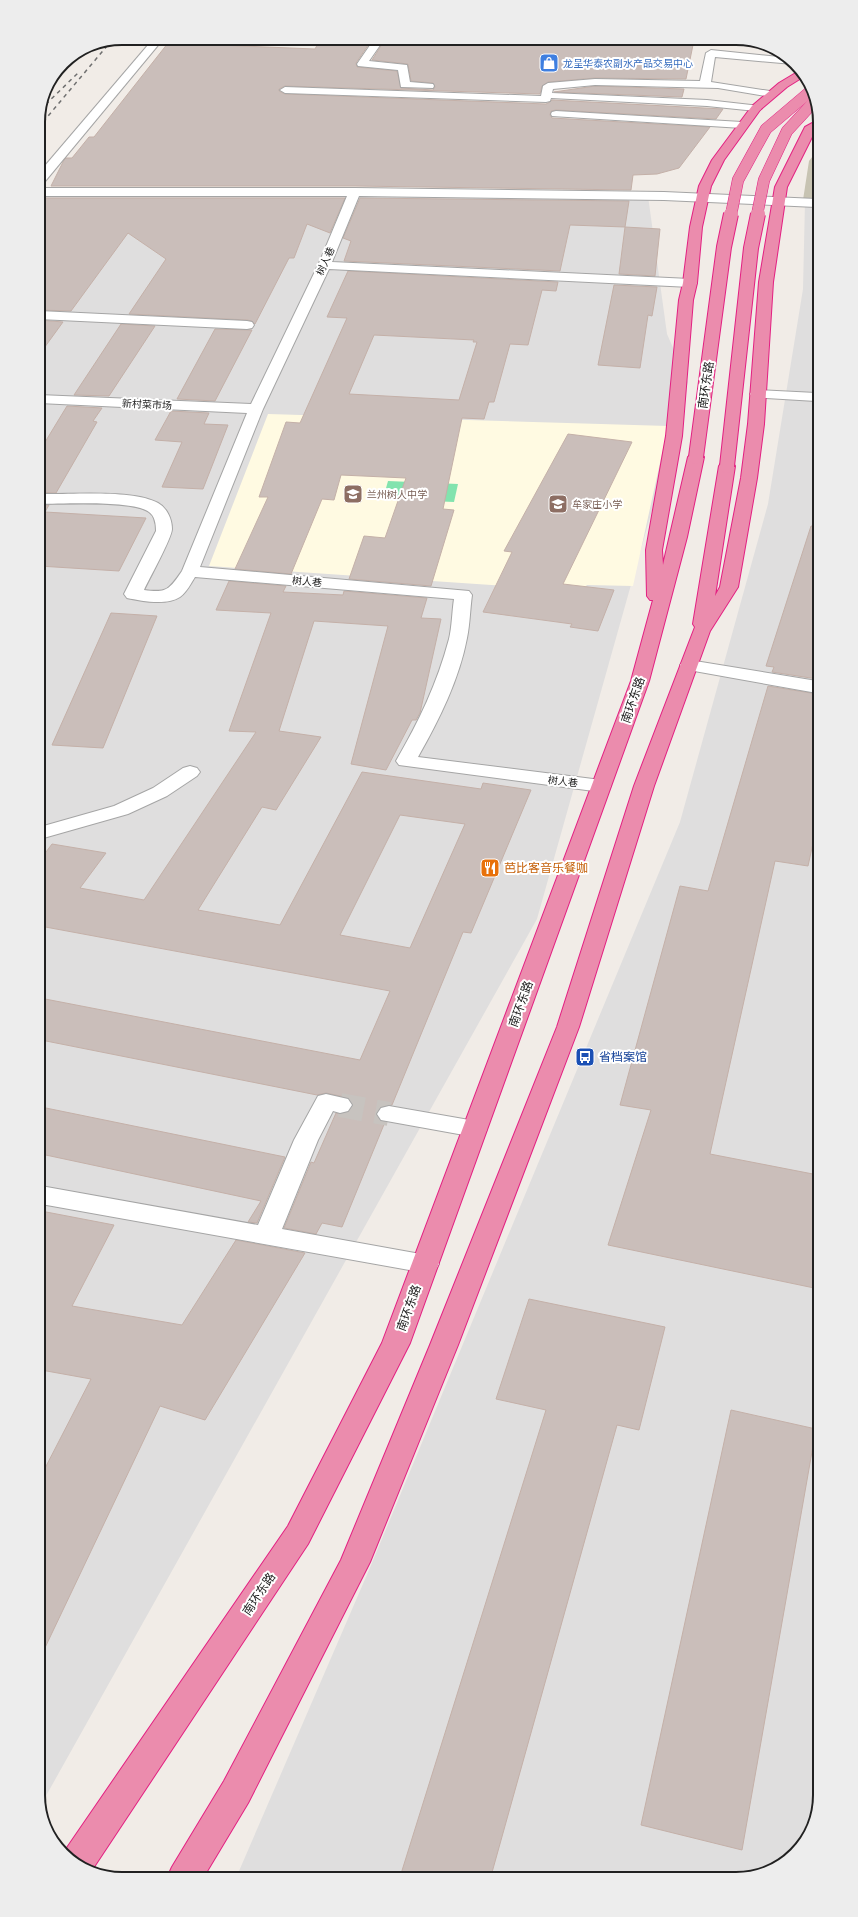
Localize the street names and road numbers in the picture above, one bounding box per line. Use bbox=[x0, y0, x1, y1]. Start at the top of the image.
street label: 树人巷 bbox=[314, 245, 337, 278]
street label: 南环东路 bbox=[696, 360, 717, 410]
street label: 新村菜市场 bbox=[122, 398, 172, 412]
street label: 树人巷 bbox=[291, 575, 322, 589]
street label: 南环东路 bbox=[619, 675, 648, 725]
street label: 树人巷 bbox=[547, 774, 578, 790]
street label: 南环东路 bbox=[506, 979, 537, 1029]
street label: 南环东路 bbox=[394, 1283, 425, 1333]
street label: 南环东路 bbox=[240, 1570, 279, 1618]

